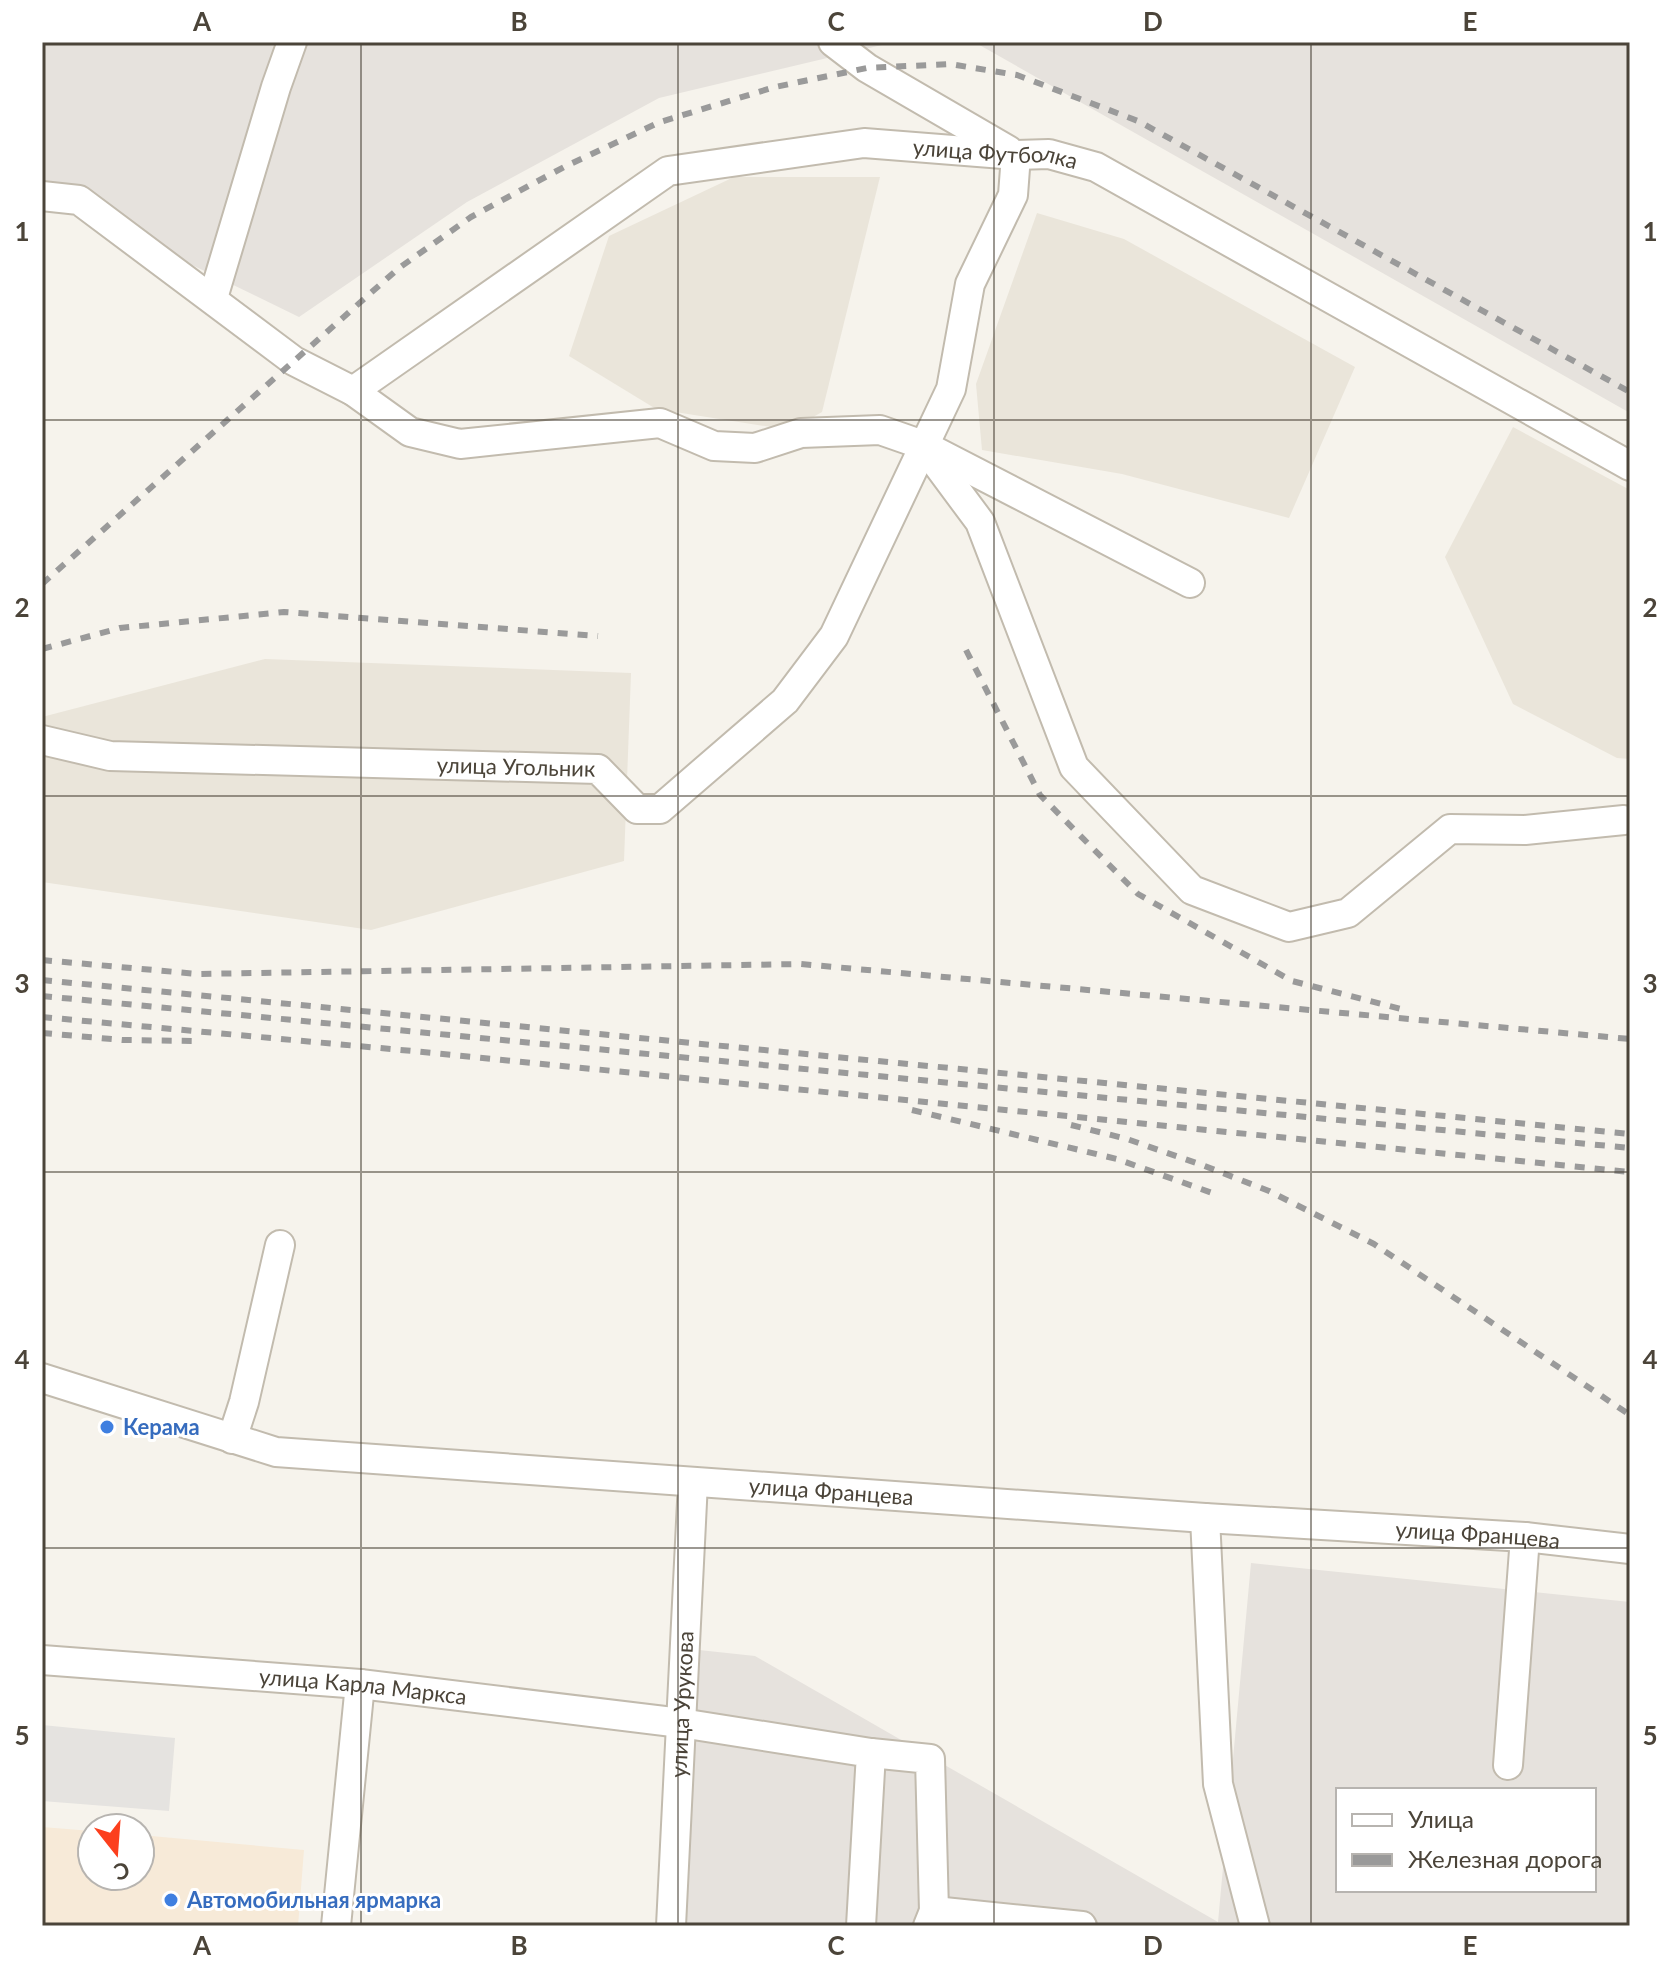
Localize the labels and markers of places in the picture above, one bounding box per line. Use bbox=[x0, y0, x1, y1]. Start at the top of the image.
place label: Керама bbox=[123, 1413, 200, 1440]
marker: Керама bbox=[98, 1418, 116, 1436]
place label: Автомобильная ярмарка bbox=[186, 1886, 441, 1913]
marker: Автомобильная ярмарка bbox=[162, 1891, 180, 1909]

